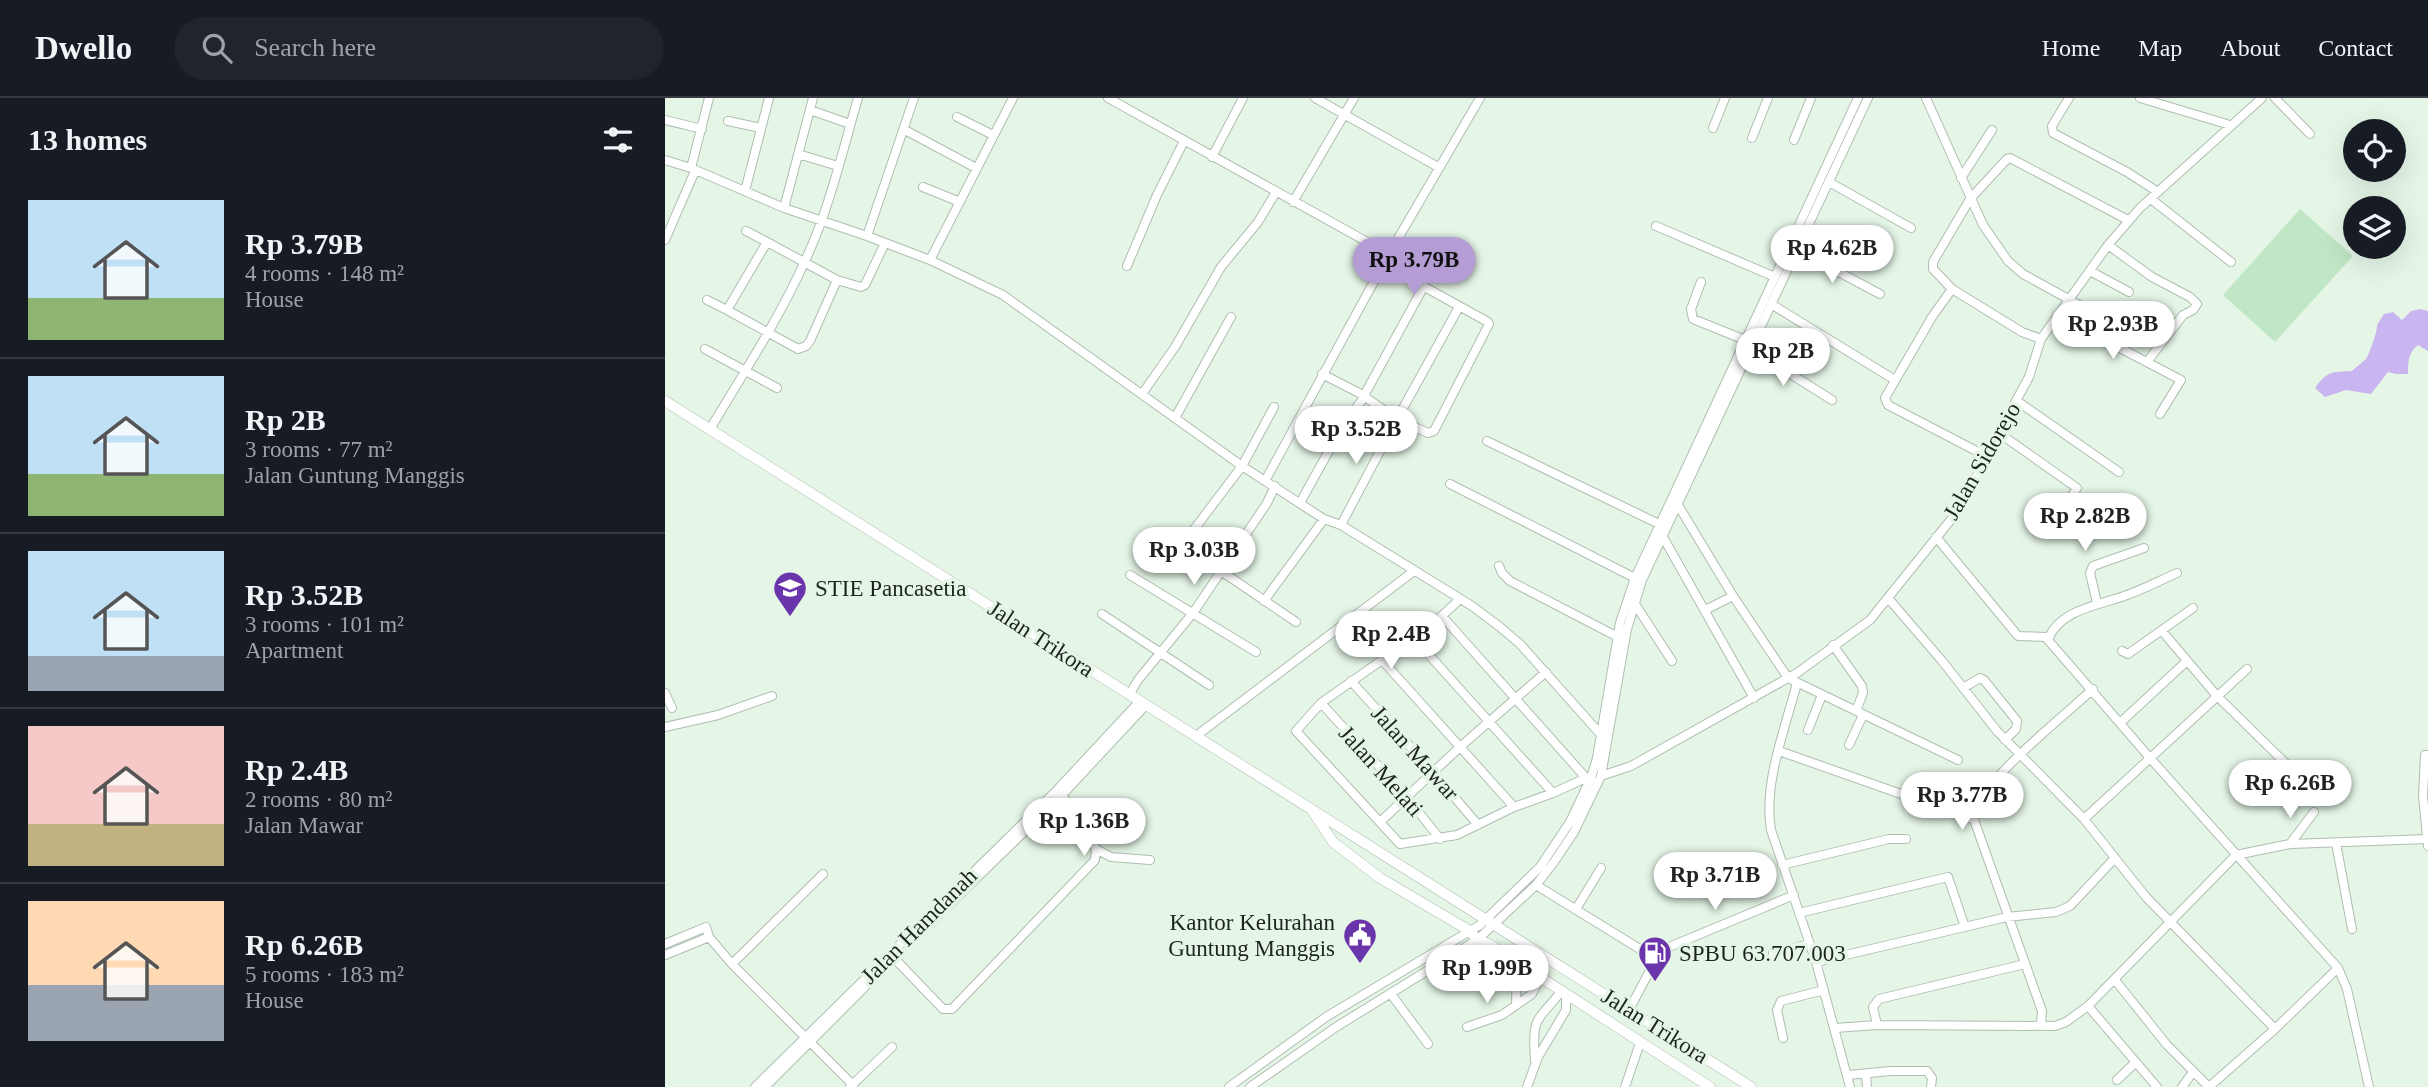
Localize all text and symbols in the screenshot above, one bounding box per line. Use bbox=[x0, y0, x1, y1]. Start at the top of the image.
search box bbox=[174, 17, 664, 80]
icon: search bbox=[198, 29, 236, 67]
text: Dwello bbox=[35, 30, 132, 66]
text: Search here bbox=[254, 33, 376, 62]
text: Home bbox=[2042, 35, 2100, 61]
text: Map bbox=[2138, 35, 2182, 61]
text: About bbox=[2220, 35, 2280, 61]
text: Contact bbox=[2318, 35, 2393, 61]
map controls bbox=[2343, 119, 2406, 259]
button: locate bbox=[2343, 119, 2406, 182]
icon: filters bbox=[599, 121, 637, 159]
text: 13 homes bbox=[28, 123, 147, 156]
button: layers bbox=[2343, 196, 2406, 259]
pin: Rp 4.62B bbox=[1760, 226, 1904, 285]
text: Rp 3.79B bbox=[245, 227, 363, 260]
icon: home bbox=[84, 228, 168, 312]
text: Rp 4.62B bbox=[1787, 235, 1877, 260]
pin: Rp 3.79B bbox=[1342, 238, 1486, 297]
text: Rp 3.79B bbox=[1369, 247, 1459, 272]
text: 4 rooms · 148 m² bbox=[245, 261, 404, 286]
text: House bbox=[245, 287, 304, 312]
pin: Rp 2.93B bbox=[2041, 302, 2185, 361]
text: Rp 2.93B bbox=[2068, 311, 2158, 336]
pin: Rp 2B bbox=[1734, 328, 1832, 388]
text: Rp 2B bbox=[1752, 338, 1814, 363]
street label: Jalan Sidorejo bbox=[1938, 398, 2026, 524]
text: Rp 2B bbox=[245, 403, 326, 436]
icon: home bbox=[84, 404, 168, 488]
pin: Rp 3.52B bbox=[1284, 406, 1428, 466]
text: Rp 3.52B bbox=[1311, 416, 1401, 441]
text: 3 rooms · 77 m² bbox=[245, 437, 392, 462]
text: Jalan Guntung Manggis bbox=[245, 463, 465, 488]
pin: Rp 2.82B bbox=[2013, 494, 2157, 553]
text: Rp 2.82B bbox=[2040, 503, 2130, 528]
pin: Rp 3.03B bbox=[1122, 528, 1266, 587]
text: Rp 3.03B bbox=[1149, 537, 1239, 562]
school or university icon: STIE Pancasetia bbox=[771, 569, 809, 618]
place label: STIE Pancasetia bbox=[815, 576, 966, 601]
text: Rp 3.52B bbox=[245, 578, 363, 611]
icon: home bbox=[84, 579, 168, 663]
street label: Jalan Trikora bbox=[984, 596, 1098, 682]
text: 3 rooms · 101 m² bbox=[245, 612, 404, 637]
pin: Rp 2.4B bbox=[1326, 612, 1456, 671]
text: Rp 2.4B bbox=[1351, 621, 1431, 646]
text: Apartment bbox=[245, 638, 343, 663]
street label: Jalan Mawar bbox=[1366, 701, 1464, 806]
street label: Jalan Melati bbox=[1334, 721, 1428, 821]
text: Rp 2.4B bbox=[245, 753, 348, 786]
icon: home bbox=[84, 754, 168, 838]
pin: Rp 6.26B bbox=[2218, 760, 2362, 820]
text: Rp 6.26B bbox=[2245, 770, 2335, 795]
pin: Rp 3.77B bbox=[1890, 772, 2034, 832]
text: Rp 3.77B bbox=[1917, 782, 2007, 807]
text: 2 rooms · 80 m² bbox=[245, 787, 392, 812]
pin: Rp 1.36B bbox=[1012, 798, 1156, 858]
text: Rp 1.36B bbox=[1039, 808, 1129, 833]
text: Jalan Mawar bbox=[245, 813, 363, 838]
pin: Rp 3.71B bbox=[1643, 852, 1787, 912]
text: Rp 3.71B bbox=[1670, 862, 1760, 887]
street label: Jalan Hamdanah bbox=[856, 863, 982, 989]
place label: Kantor Kelurahan Guntung Manggis bbox=[1168, 910, 1335, 961]
public building icon: Kantor Kelurahan Guntung Manggis bbox=[1341, 916, 1379, 965]
text: Rp 6.26B bbox=[245, 928, 363, 961]
icon: home bbox=[84, 929, 168, 1013]
fuel station icon: SPBU 63.707.003 bbox=[1636, 934, 1674, 983]
place label: SPBU 63.707.003 bbox=[1679, 941, 1846, 966]
pin: Rp 1.99B bbox=[1415, 946, 1559, 1005]
text: Rp 1.99B bbox=[1442, 955, 1532, 980]
text: 5 rooms · 183 m² bbox=[245, 962, 404, 987]
street label: Jalan Trikora bbox=[1597, 983, 1713, 1069]
text: House bbox=[245, 988, 304, 1013]

